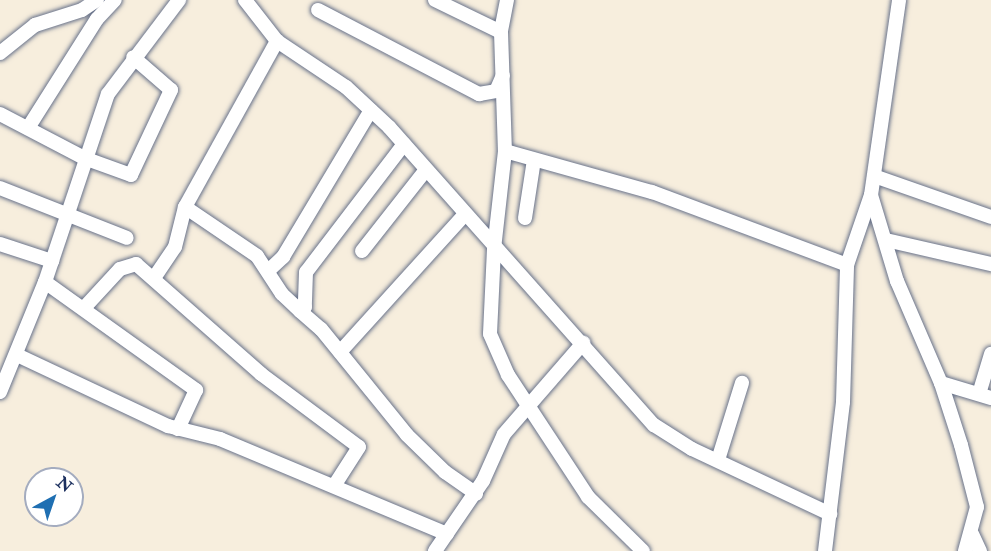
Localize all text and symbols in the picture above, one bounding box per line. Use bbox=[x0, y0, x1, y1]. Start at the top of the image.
north arrow bbox=[24, 467, 84, 527]
text: N bbox=[52, 472, 76, 497]

